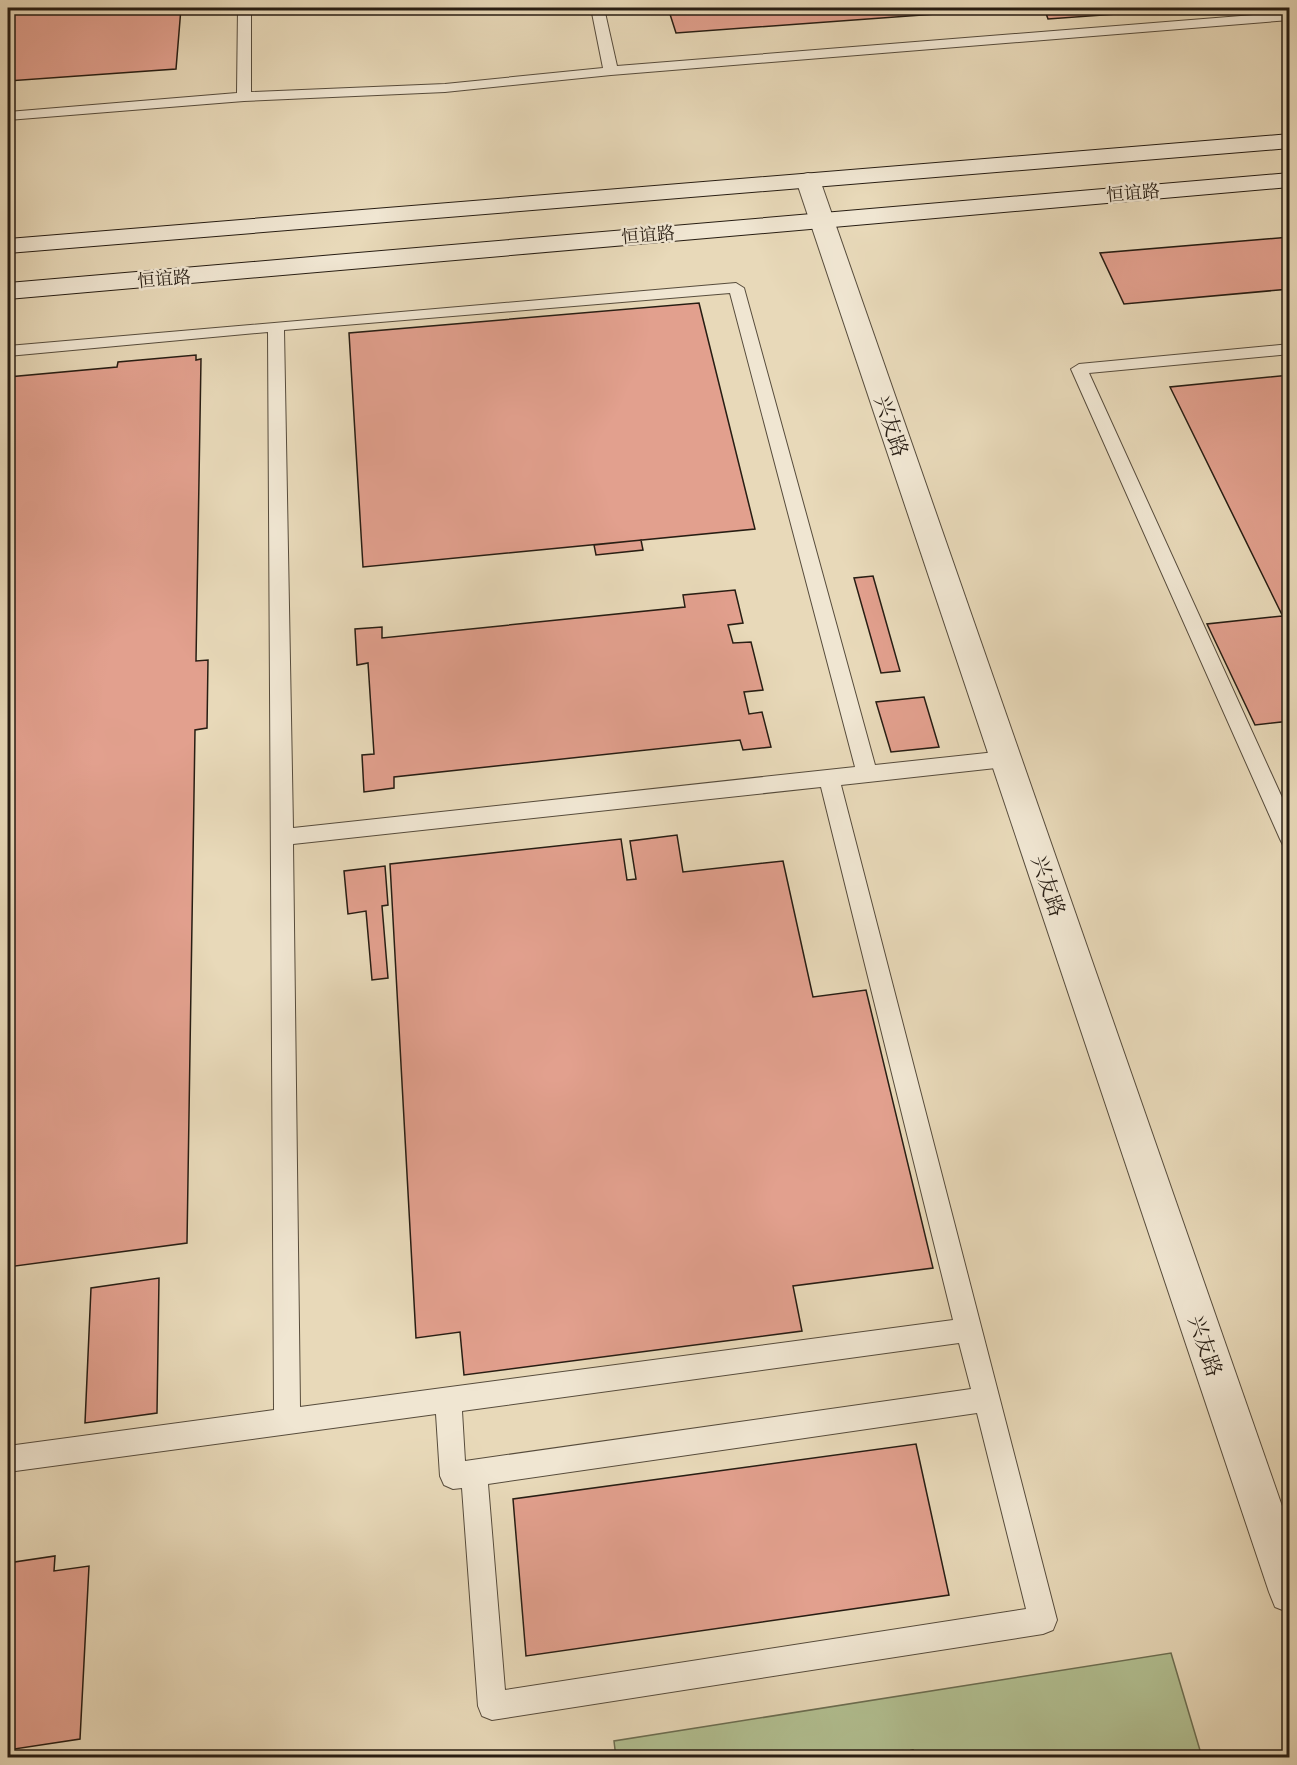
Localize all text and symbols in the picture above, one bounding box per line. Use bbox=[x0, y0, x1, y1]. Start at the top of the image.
street label: 恒谊路 bbox=[1105, 181, 1161, 205]
street label: 恒谊路 bbox=[620, 223, 676, 247]
street label: 恒谊路 bbox=[136, 267, 192, 291]
street label: 兴友路 bbox=[869, 392, 913, 460]
street label: 兴友路 bbox=[1026, 852, 1070, 920]
street label: 兴友路 bbox=[1183, 1312, 1227, 1380]

